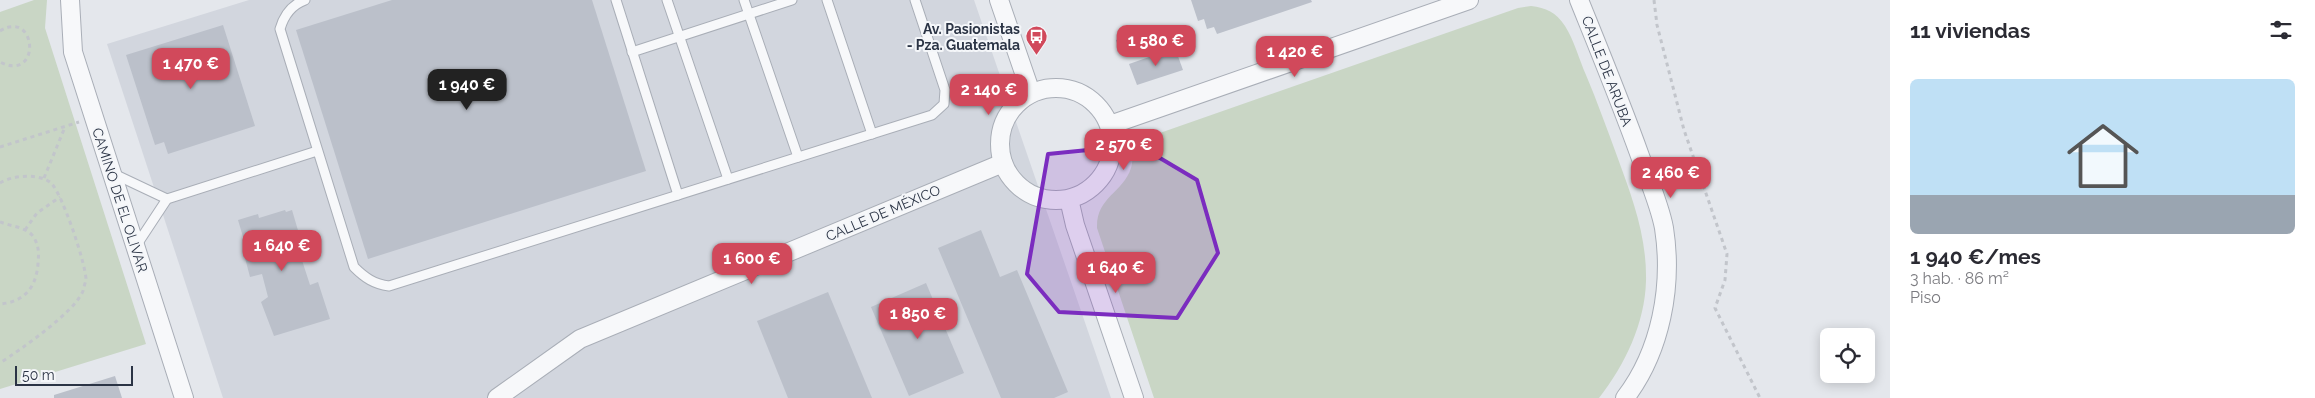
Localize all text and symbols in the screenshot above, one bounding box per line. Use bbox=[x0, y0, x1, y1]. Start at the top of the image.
street label: CALLE DE ARUBA bbox=[1579, 14, 1636, 129]
icon: filters bbox=[2267, 16, 2295, 44]
text: 11 viviendas bbox=[1910, 18, 2030, 43]
place label: Av. Pasionistas - Pza. Guatemala bbox=[907, 21, 1020, 53]
pin: 1 580 € bbox=[1110, 24, 1202, 67]
bus stop icon: Av. Pasionistas - Pza. Guatemala bbox=[1024, 25, 1048, 56]
text: 1 580 € bbox=[1128, 31, 1184, 50]
pin: 1 420 € bbox=[1249, 36, 1341, 78]
text: 1 420 € bbox=[1267, 42, 1323, 61]
pin: 1 470 € bbox=[145, 48, 237, 90]
text: 1 470 € bbox=[163, 54, 219, 73]
pin: 1 940 € bbox=[421, 68, 513, 111]
pin: 2 140 € bbox=[943, 74, 1035, 116]
text: 1 940 € bbox=[439, 75, 495, 94]
text: 2 140 € bbox=[961, 80, 1017, 99]
icon: home bbox=[2058, 111, 2148, 201]
street label: CAMINO DE EL OLIVAR bbox=[89, 126, 151, 274]
pin: 2 570 € bbox=[1078, 128, 1170, 171]
text: 2 570 € bbox=[1095, 135, 1153, 154]
pin: 2 460 € bbox=[1625, 156, 1717, 199]
text: 2 460 € bbox=[1642, 163, 1700, 182]
street label: CALLE DE MÉXICO bbox=[823, 181, 943, 244]
pin: 1 640 € bbox=[236, 230, 328, 272]
text: 1 640 € bbox=[253, 236, 311, 255]
pin: 1 600 € bbox=[706, 242, 798, 285]
text: 1 940 €/mes bbox=[1910, 244, 2041, 269]
text: 1 600 € bbox=[723, 249, 781, 268]
pin: 1 640 € bbox=[1070, 252, 1162, 294]
text: 1 640 € bbox=[1087, 258, 1145, 277]
text: 3 hab. · 86 m² bbox=[1910, 269, 2009, 288]
text: Piso bbox=[1910, 288, 1941, 307]
pin: 1 850 € bbox=[872, 298, 964, 340]
text: 1 850 € bbox=[890, 304, 946, 323]
map controls bbox=[1820, 328, 1875, 383]
button: locate bbox=[1820, 328, 1875, 383]
scale bar bbox=[15, 363, 132, 386]
text: 50 m bbox=[22, 367, 55, 383]

